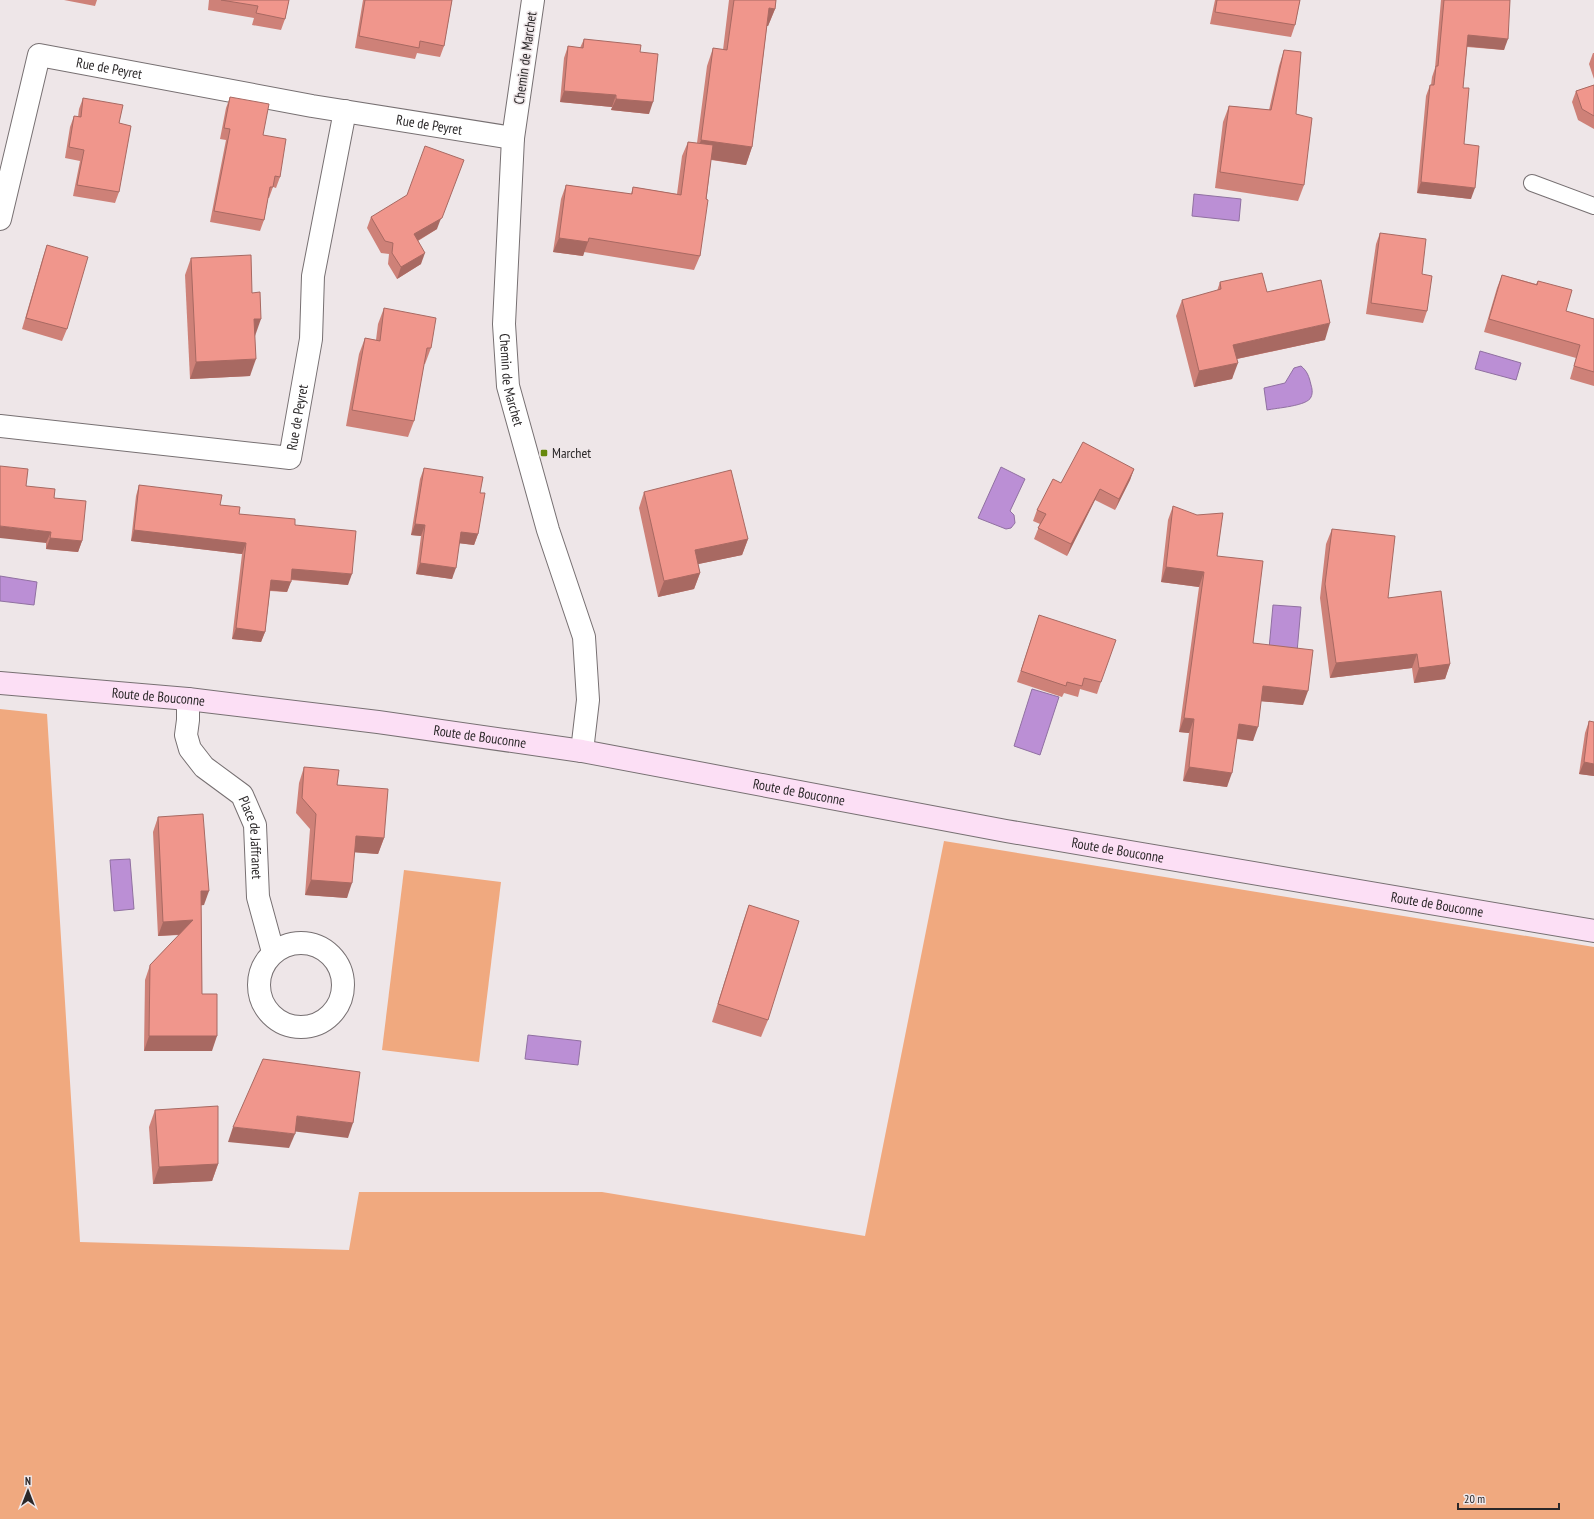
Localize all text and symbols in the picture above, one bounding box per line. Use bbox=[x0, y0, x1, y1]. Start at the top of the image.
street label: Chemin de Marchet bbox=[510, 10, 540, 106]
street label: Rue de Peyret bbox=[75, 53, 144, 83]
street label: Rue de Peyret bbox=[395, 111, 464, 139]
street label: Chemin de Marchet bbox=[496, 333, 528, 428]
street label: Rue de Peyret bbox=[283, 383, 312, 452]
place label: Marchet bbox=[552, 444, 591, 462]
marker: Marchet bbox=[539, 448, 549, 458]
street label: Route de Bouconne bbox=[111, 684, 206, 710]
street label: Route de Bouconne bbox=[432, 721, 528, 752]
street label: Route de Bouconne bbox=[752, 774, 847, 809]
street label: Place de Jaffranet bbox=[234, 793, 266, 880]
street label: Route de Bouconne bbox=[1070, 833, 1166, 867]
street label: Route de Bouconne bbox=[1390, 888, 1485, 921]
north arrow bbox=[8, 1471, 48, 1511]
text: N bbox=[25, 1474, 31, 1488]
scale bar bbox=[1458, 1485, 1559, 1511]
text: 20 m bbox=[1464, 1491, 1485, 1506]

